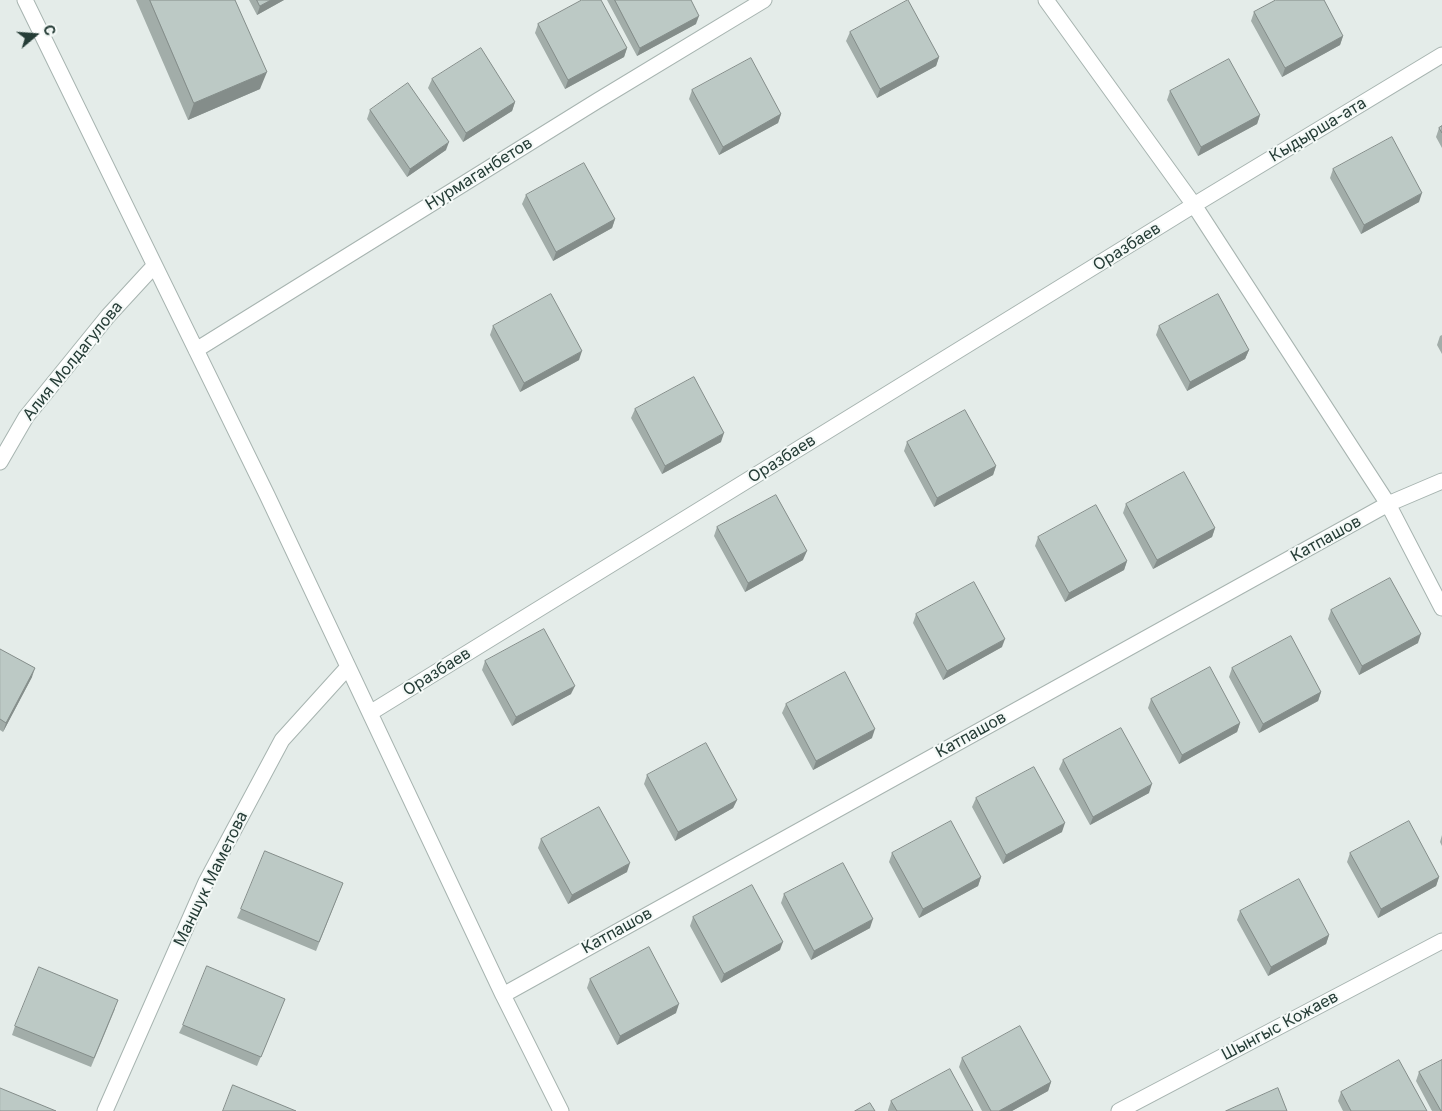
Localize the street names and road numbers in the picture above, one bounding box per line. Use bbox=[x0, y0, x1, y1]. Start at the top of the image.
street label: Кыдырша-ата bbox=[1266, 94, 1370, 166]
street label: Нурмаганбетов bbox=[422, 134, 536, 214]
street label: Оразбаев bbox=[1090, 219, 1164, 275]
street label: Алия Молдагулова bbox=[19, 298, 127, 424]
street label: Оразбаев bbox=[745, 431, 819, 487]
street label: Катпашов bbox=[1287, 512, 1365, 566]
street label: Оразбаев bbox=[400, 644, 474, 700]
street label: Катпашов bbox=[932, 708, 1010, 762]
street label: Маншук Маметова bbox=[170, 808, 252, 950]
street label: Катпашов bbox=[578, 904, 656, 958]
street label: Шынгыс Кожаев bbox=[1219, 987, 1341, 1065]

